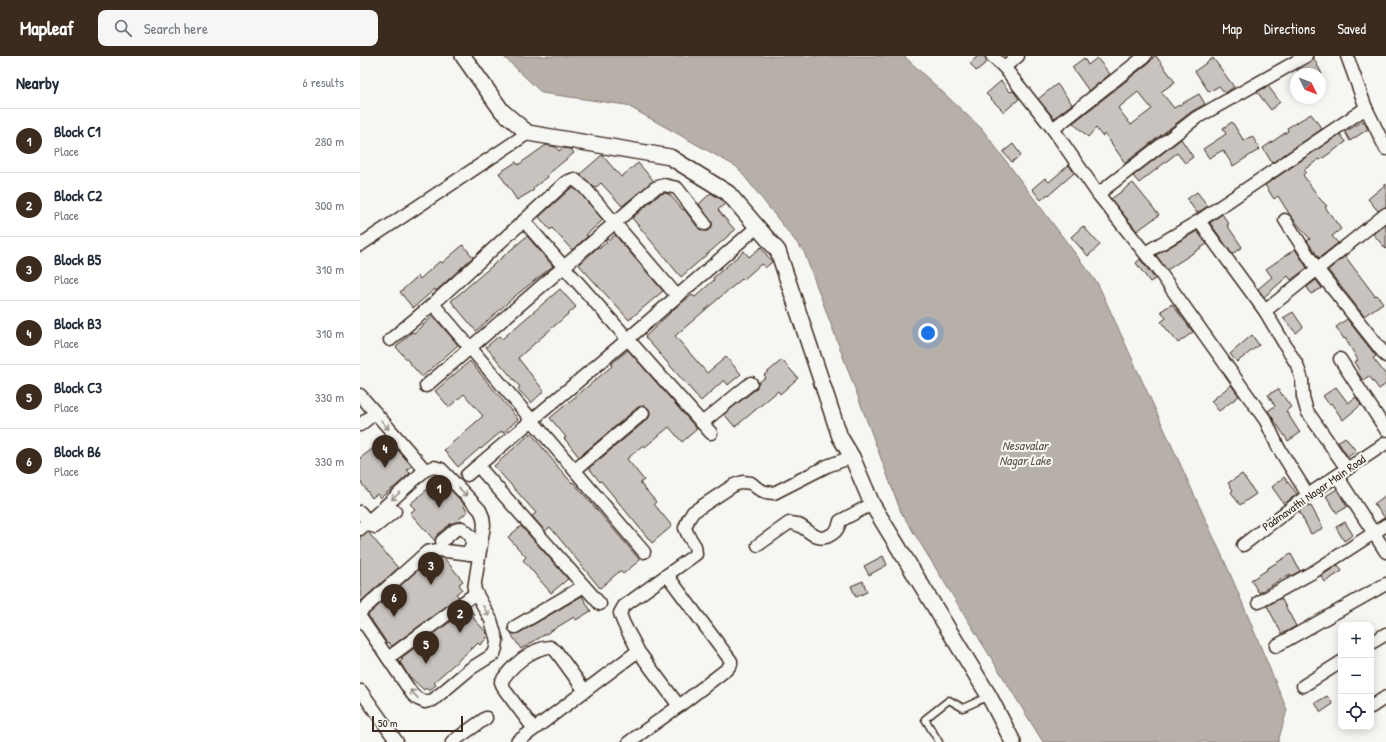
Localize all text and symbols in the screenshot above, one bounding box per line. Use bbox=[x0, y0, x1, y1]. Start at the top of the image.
search box bbox=[98, 10, 378, 46]
text: Mapleaf bbox=[20, 15, 74, 41]
icon: search bbox=[112, 17, 134, 39]
text: Search here bbox=[144, 18, 208, 39]
text: Map bbox=[1222, 19, 1242, 38]
text: Directions bbox=[1264, 19, 1315, 38]
text: Saved bbox=[1337, 19, 1366, 38]
north arrow bbox=[1290, 68, 1326, 104]
text: Nearby bbox=[16, 71, 59, 94]
text: 6 results bbox=[303, 73, 344, 91]
text: Block C1 bbox=[54, 121, 101, 142]
text: 1 bbox=[27, 132, 31, 150]
text: 280 m bbox=[315, 132, 344, 150]
text: Place bbox=[54, 142, 79, 160]
text: Block C2 bbox=[54, 185, 102, 206]
text: 2 bbox=[26, 196, 32, 214]
text: 300 m bbox=[315, 196, 344, 214]
text: Place bbox=[54, 206, 79, 224]
text: Block B5 bbox=[54, 249, 101, 270]
text: 3 bbox=[26, 260, 32, 278]
text: 310 m bbox=[316, 260, 344, 278]
text: Place bbox=[54, 270, 79, 288]
text: Block B3 bbox=[54, 313, 101, 334]
your location bbox=[918, 323, 938, 343]
text: 4 bbox=[27, 324, 31, 342]
text: 310 m bbox=[316, 324, 344, 342]
text: Place bbox=[54, 334, 79, 352]
text: Block C3 bbox=[54, 377, 102, 398]
text: 5 bbox=[26, 388, 32, 406]
text: 330 m bbox=[315, 388, 344, 406]
text: Place bbox=[54, 398, 79, 416]
one-way arrow bbox=[381, 420, 390, 430]
pin: 4 bbox=[372, 435, 398, 468]
water label: Nesavalar Nagar Lake bbox=[999, 436, 1052, 470]
text: Block B6 bbox=[54, 441, 101, 462]
street label: Padmavathi Nagar Main Road bbox=[1258, 450, 1369, 535]
text: 6 bbox=[26, 452, 32, 470]
text: 330 m bbox=[315, 452, 344, 470]
text: Place bbox=[54, 462, 79, 480]
pin: 1 bbox=[426, 475, 452, 508]
one-way arrow bbox=[458, 487, 468, 497]
one-way arrow bbox=[391, 491, 401, 501]
pin: 3 bbox=[418, 552, 444, 585]
pin: 6 bbox=[381, 584, 407, 617]
pin: 2 bbox=[447, 600, 473, 633]
one-way arrow bbox=[482, 605, 490, 617]
map controls bbox=[1338, 622, 1374, 730]
button: + bbox=[1338, 622, 1374, 658]
pin: 5 bbox=[413, 631, 439, 664]
button: − bbox=[1338, 658, 1374, 694]
one-way arrow bbox=[410, 690, 419, 700]
button: locate bbox=[1338, 694, 1374, 730]
scale bar bbox=[372, 714, 463, 733]
text: 50 m bbox=[378, 716, 398, 730]

